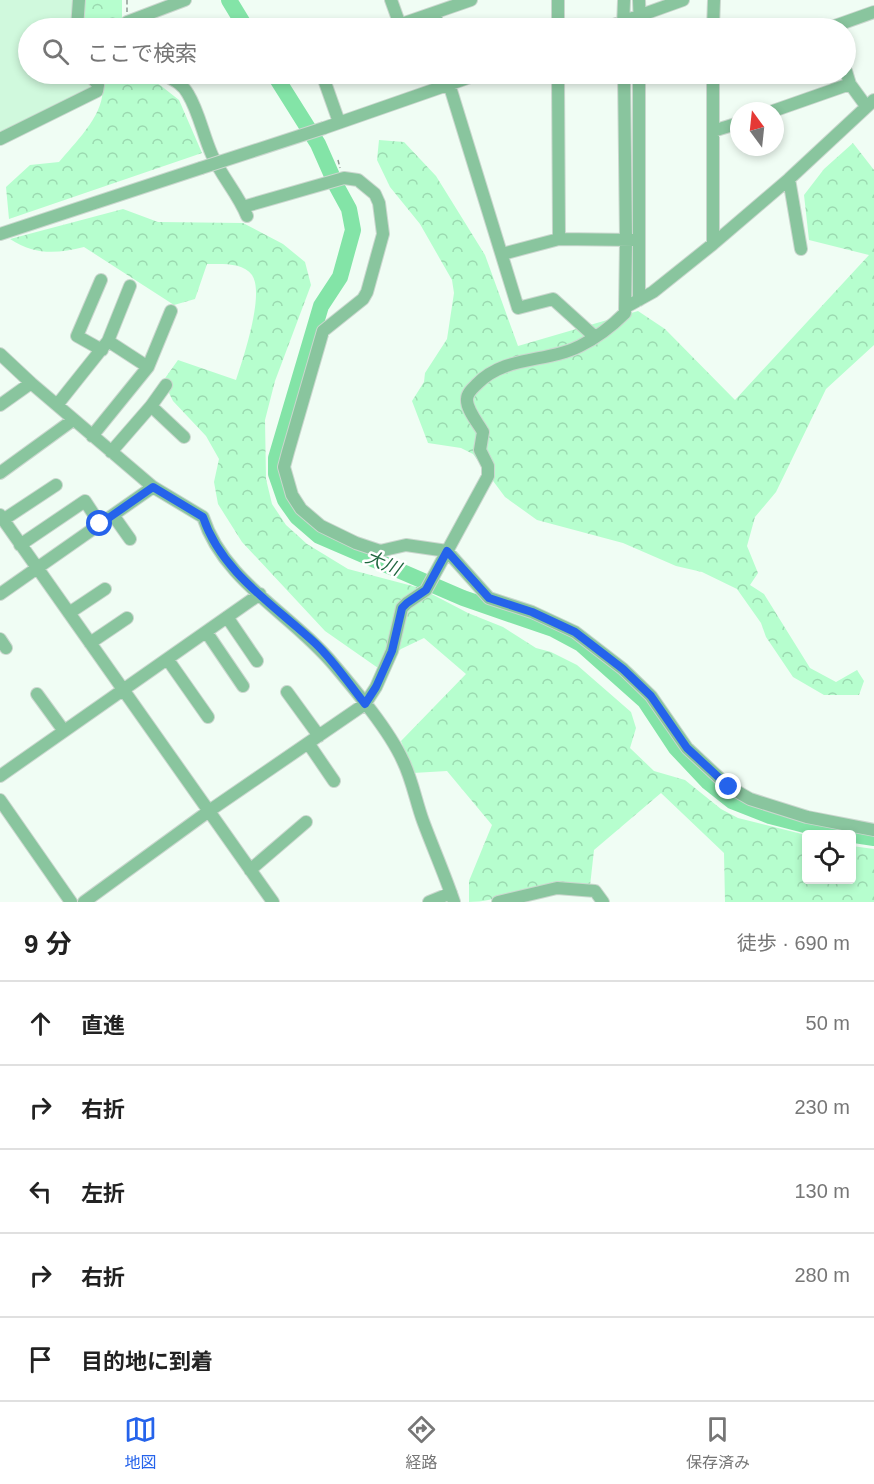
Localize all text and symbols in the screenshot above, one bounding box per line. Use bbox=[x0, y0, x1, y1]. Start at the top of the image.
search box bbox=[18, 18, 856, 84]
icon: search bbox=[39, 35, 72, 68]
text: ここで検索 bbox=[87, 41, 197, 66]
north arrow bbox=[730, 102, 784, 156]
route start bbox=[86, 510, 112, 536]
water label: 大川 bbox=[363, 547, 405, 580]
route end bbox=[715, 773, 741, 799]
map controls bbox=[802, 830, 856, 884]
button: locate bbox=[802, 830, 856, 884]
text: 9 分 bbox=[24, 929, 72, 959]
text: 徒歩 · 690 m bbox=[737, 932, 850, 954]
icon: ahead bbox=[24, 1007, 57, 1040]
text: 50 m bbox=[806, 1012, 850, 1034]
text: 直進 bbox=[81, 1013, 125, 1038]
icon: right bbox=[24, 1091, 57, 1124]
text: 230 m bbox=[794, 1096, 850, 1118]
text: 右折 bbox=[81, 1097, 125, 1122]
icon: left bbox=[24, 1175, 57, 1208]
text: 130 m bbox=[794, 1180, 850, 1202]
text: 左折 bbox=[81, 1181, 125, 1206]
icon: right bbox=[24, 1259, 57, 1292]
text: 280 m bbox=[794, 1264, 850, 1286]
text: 右折 bbox=[81, 1265, 125, 1290]
icon: arrive bbox=[24, 1343, 57, 1376]
text: 目的地に到着 bbox=[81, 1349, 213, 1374]
tab: 地図 bbox=[124, 1413, 157, 1473]
tab: 経路 bbox=[405, 1413, 438, 1473]
tab: 保存済み bbox=[686, 1413, 750, 1473]

